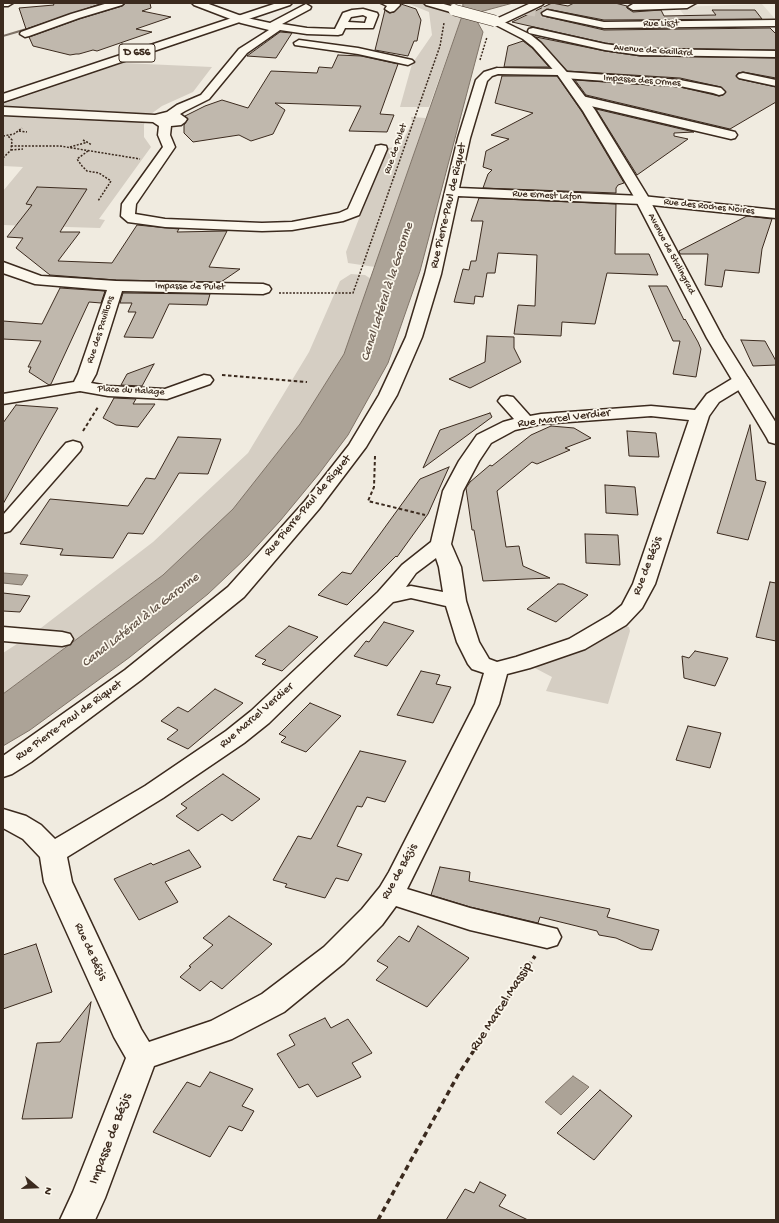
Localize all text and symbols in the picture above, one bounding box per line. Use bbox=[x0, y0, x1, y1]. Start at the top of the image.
street label: Rue Liszt bbox=[643, 18, 679, 30]
street label: Avenue de Gaillard bbox=[613, 42, 693, 60]
road number: D 656 bbox=[119, 44, 155, 62]
street label: Impasse des Ormes bbox=[603, 72, 681, 90]
street label: Rue de Pulet bbox=[382, 122, 410, 176]
street label: Rue Pierre-Paul de Riquet bbox=[428, 142, 470, 270]
street label: Rue Ernest Lafon bbox=[512, 188, 582, 204]
street label: Rue des Roches Noires bbox=[663, 196, 755, 218]
street label: Avenue de Stalingrad bbox=[645, 212, 697, 296]
water label: Canal Latéral à la Garonne bbox=[358, 221, 418, 363]
street label: Impasse de Pulet bbox=[155, 280, 225, 294]
street label: Rue des Pavillons bbox=[84, 295, 118, 365]
street label: Place du Halage bbox=[97, 383, 165, 399]
street label: Rue Marcel Verdier bbox=[517, 406, 611, 432]
street label: Rue Pierre-Paul de Riquet bbox=[261, 452, 355, 560]
street label: Rue de Bézis bbox=[630, 535, 666, 597]
water label: Canal Latéral à la Garonne bbox=[79, 570, 203, 672]
street label: Rue Pierre-Paul de Riquet bbox=[13, 678, 125, 764]
street label: Rue Marcel Verdier bbox=[217, 680, 297, 752]
street label: Rue de Bézis bbox=[379, 842, 421, 902]
street label: Rue de Bézis bbox=[70, 921, 110, 983]
street label: Rue Marcel Massip bbox=[467, 959, 537, 1055]
street label: Impasse de Bézis bbox=[86, 1091, 136, 1187]
north arrow bbox=[16, 1167, 56, 1207]
text: N bbox=[41, 1186, 54, 1196]

